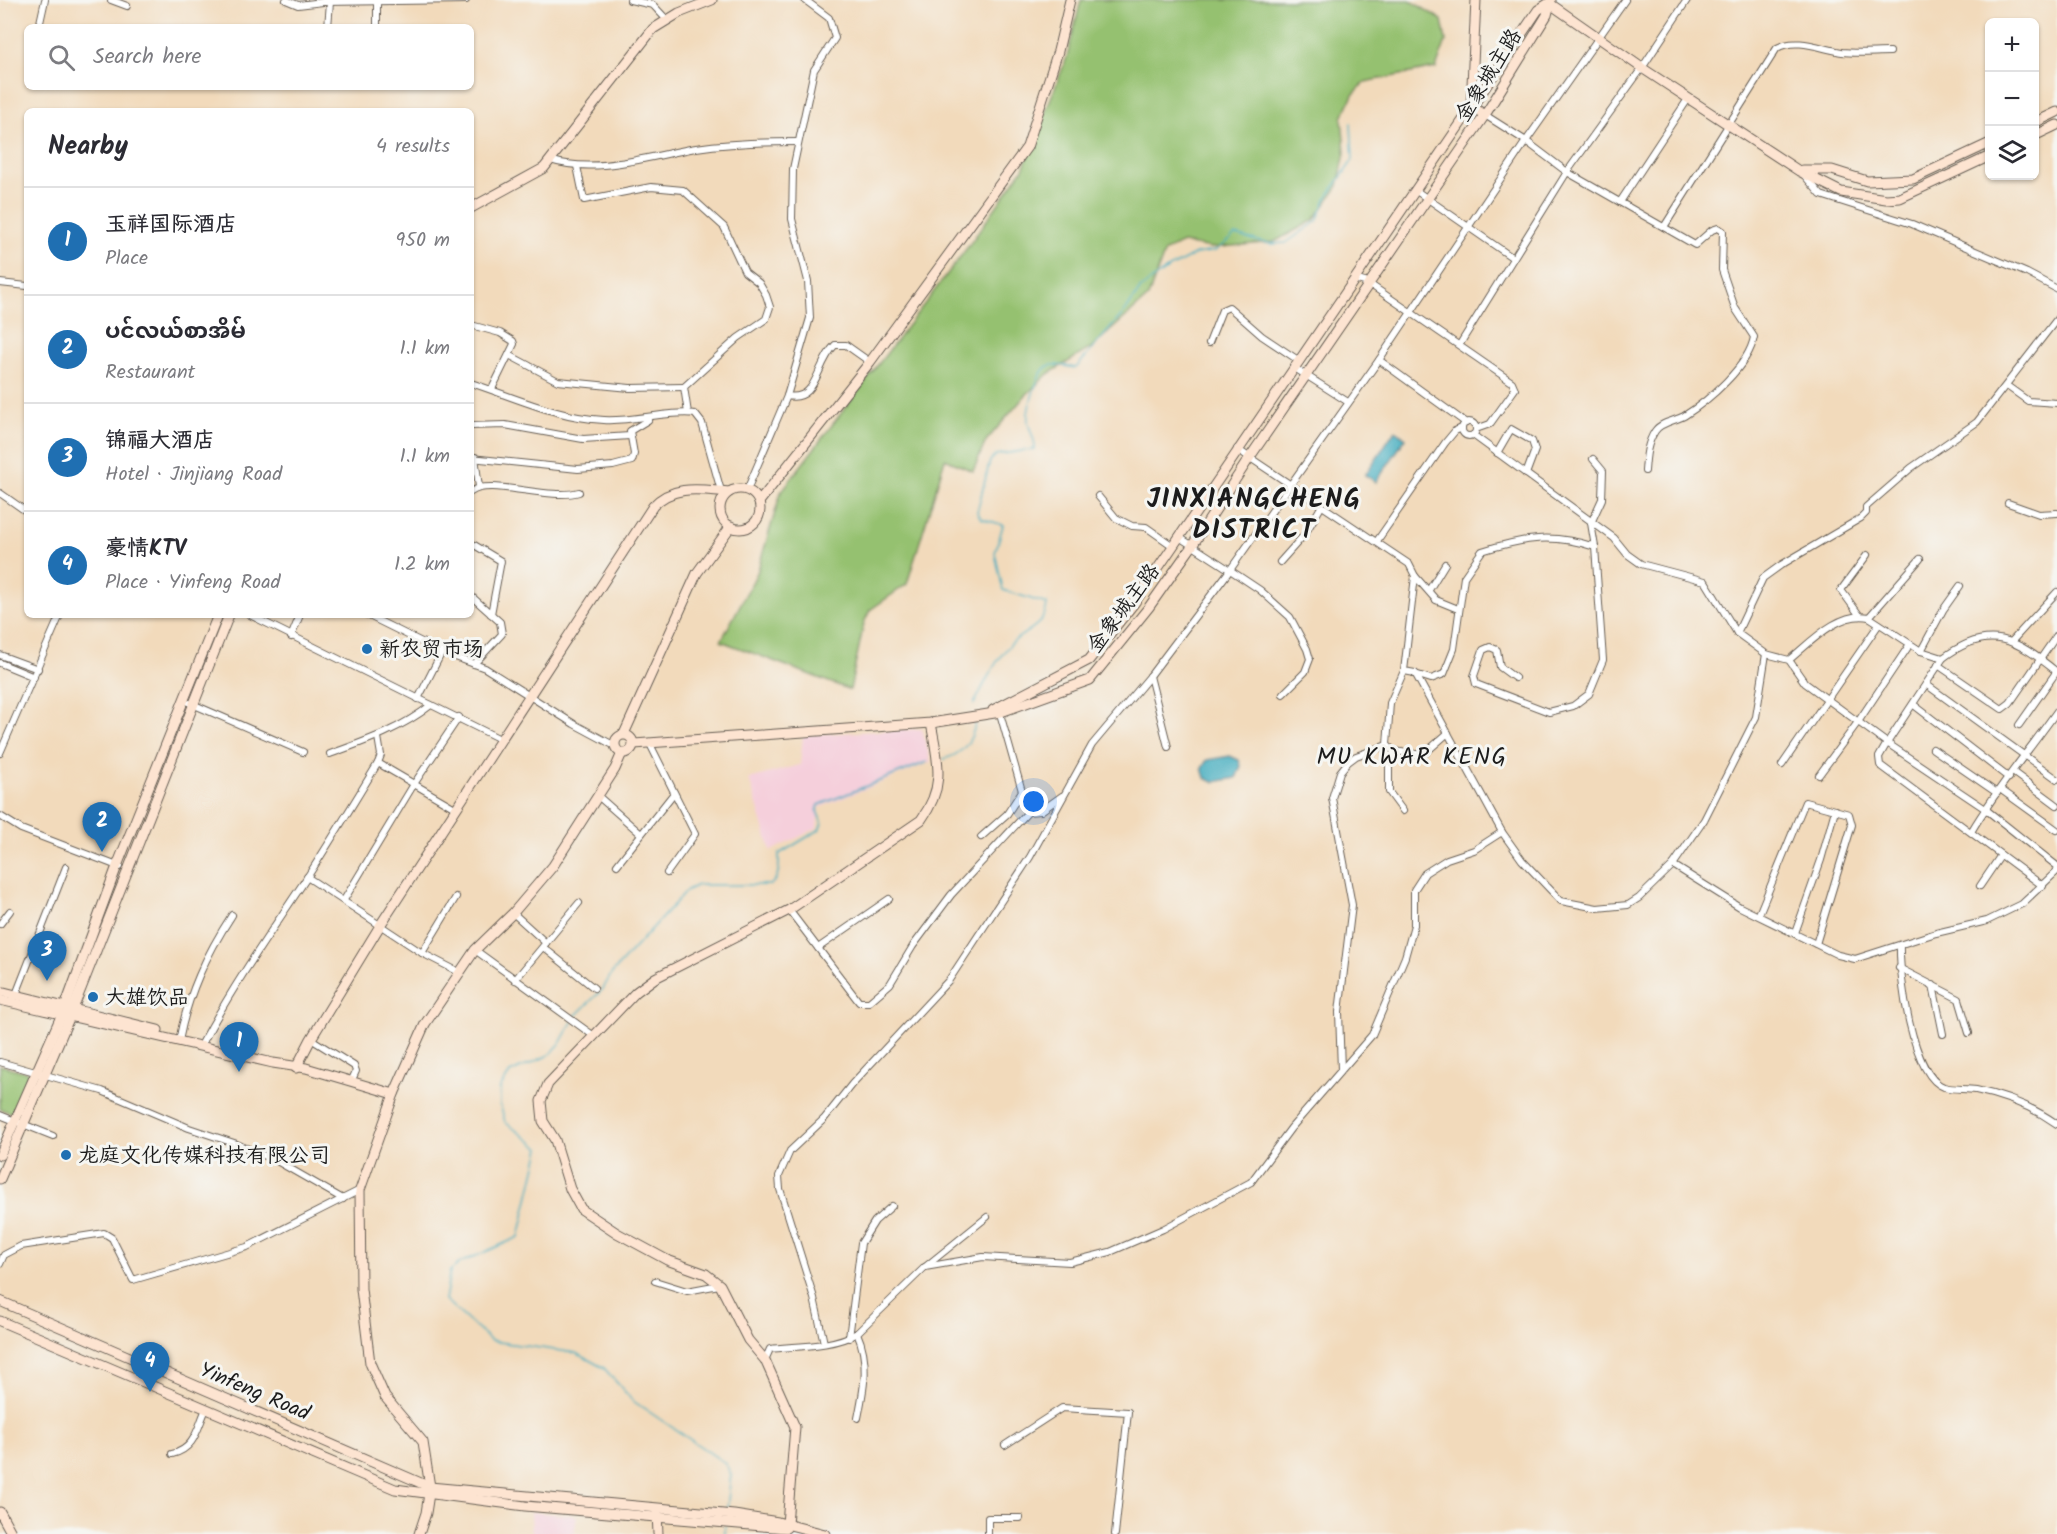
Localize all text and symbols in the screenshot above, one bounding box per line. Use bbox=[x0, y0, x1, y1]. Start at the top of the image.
map controls bbox=[1985, 18, 2039, 180]
button: + bbox=[1985, 18, 2039, 72]
street label: 金象城主路 bbox=[1447, 23, 1531, 129]
search box bbox=[24, 24, 474, 90]
text: Search here bbox=[93, 40, 201, 75]
icon: search bbox=[45, 41, 78, 74]
button: − bbox=[1985, 72, 2039, 126]
text: Nearby bbox=[48, 126, 128, 168]
button: layers bbox=[1985, 126, 2039, 180]
text: 4 results bbox=[376, 131, 450, 163]
text: 玉祥国际酒店 bbox=[105, 208, 237, 243]
text: 1 bbox=[64, 225, 71, 257]
text: 950 m bbox=[396, 225, 450, 257]
text: Place bbox=[105, 243, 148, 275]
text: ပင်လယ်စာအိမ် bbox=[105, 315, 246, 350]
text: 2 bbox=[62, 333, 73, 365]
text: 1.1 km bbox=[399, 333, 450, 365]
text: Restaurant bbox=[105, 357, 195, 389]
text: 锦福大酒店 bbox=[105, 424, 215, 459]
text: 3 bbox=[62, 441, 73, 473]
text: 1.1 km bbox=[399, 441, 450, 473]
text: Hotel · Jinjiang Road bbox=[105, 459, 282, 491]
district label: JINXIANGCHENG DISTRICT bbox=[1147, 478, 1361, 552]
text: 豪情KTV bbox=[105, 532, 186, 567]
text: 4 bbox=[62, 549, 73, 581]
text: 1.2 km bbox=[394, 549, 450, 581]
street label: 金象城主路 bbox=[1079, 557, 1169, 661]
text: Place · Yinfeng Road bbox=[105, 567, 281, 599]
place label: 新农贸市场 bbox=[379, 634, 484, 667]
marker: 新农贸市场 bbox=[360, 642, 374, 656]
district label: MU KWAR KENG bbox=[1316, 738, 1508, 777]
your location bbox=[1019, 787, 1048, 816]
pin: 2 bbox=[82, 802, 122, 852]
pin: 3 bbox=[28, 932, 66, 981]
place label: 大雄饮品 bbox=[105, 982, 189, 1015]
marker: 大雄饮品 bbox=[86, 990, 100, 1004]
pin: 1 bbox=[220, 1022, 258, 1072]
place label: 龙庭文化传媒科技有限公司 bbox=[78, 1140, 330, 1173]
marker: 龙庭文化传媒科技有限公司 bbox=[59, 1148, 73, 1162]
pin: 4 bbox=[130, 1342, 170, 1392]
street label: Yinfeng Road bbox=[194, 1354, 315, 1431]

